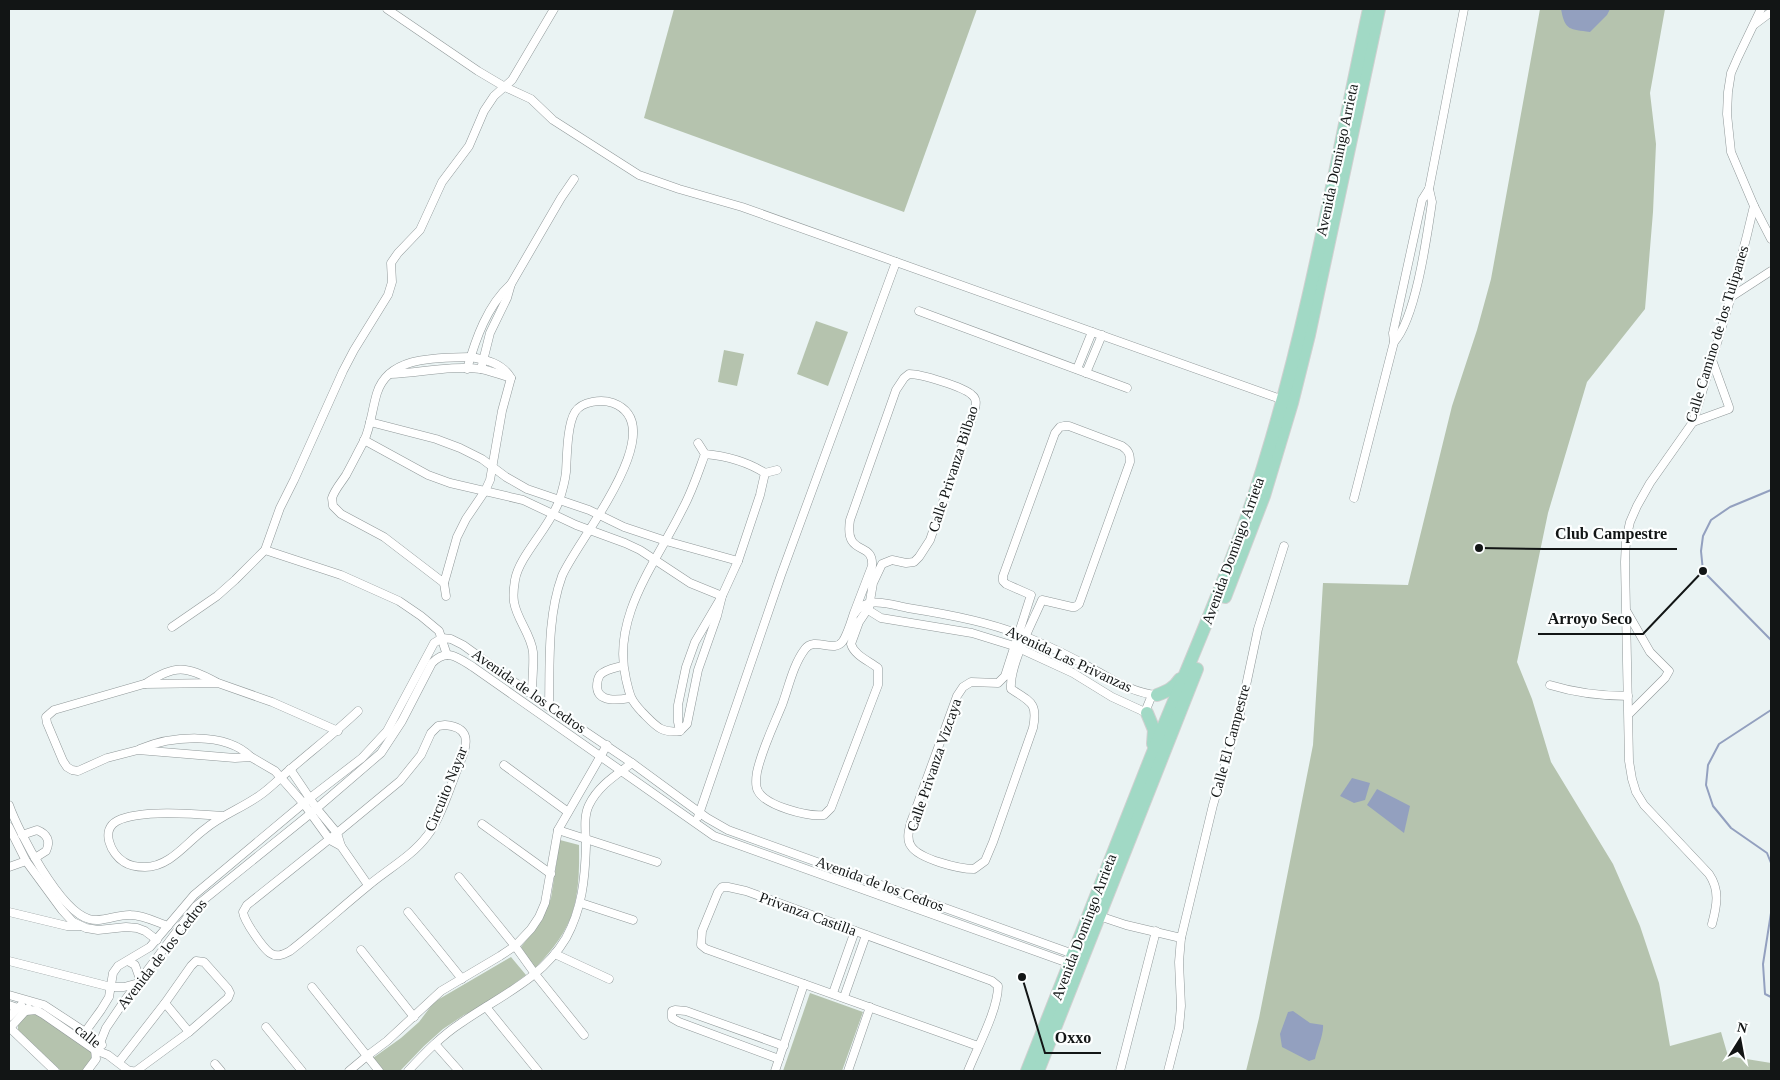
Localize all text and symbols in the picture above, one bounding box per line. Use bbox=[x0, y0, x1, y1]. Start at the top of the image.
street label: Avenida Domingo Arrieta bbox=[1313, 82, 1361, 238]
street label: Calle Camino de los Tulipanes bbox=[1682, 243, 1752, 424]
street label: Calle Privanza Bilbao bbox=[925, 404, 981, 534]
street label: Avenida Domingo Arrieta bbox=[1199, 475, 1267, 627]
callout: Club Campestre bbox=[1545, 518, 1677, 549]
text: Club Campestre bbox=[1555, 525, 1667, 543]
callout: Arroyo Seco bbox=[1538, 603, 1643, 634]
text: Arroyo Seco bbox=[1548, 610, 1632, 628]
street label: Avenida Las Privanzas bbox=[1003, 623, 1135, 695]
street label: Avenida de los Cedros bbox=[469, 646, 589, 736]
street label: Calle El Campestre bbox=[1207, 682, 1253, 799]
street label: Calle Privanza Vizcaya bbox=[904, 696, 964, 834]
street label: Circuito Nayar bbox=[422, 744, 470, 834]
street label: Avenida Domingo Arrieta bbox=[1049, 851, 1119, 1002]
street label: Avenida de los Cedros bbox=[814, 853, 946, 915]
street label: Privanza Castilla bbox=[757, 889, 859, 939]
street label: Avenida de los Cedros bbox=[114, 896, 210, 1012]
north arrow bbox=[1715, 1015, 1765, 1065]
text: N bbox=[1736, 1019, 1749, 1036]
street label: calle bbox=[72, 1021, 104, 1051]
callout: Oxxo bbox=[1045, 1022, 1101, 1053]
text: Oxxo bbox=[1055, 1029, 1091, 1046]

